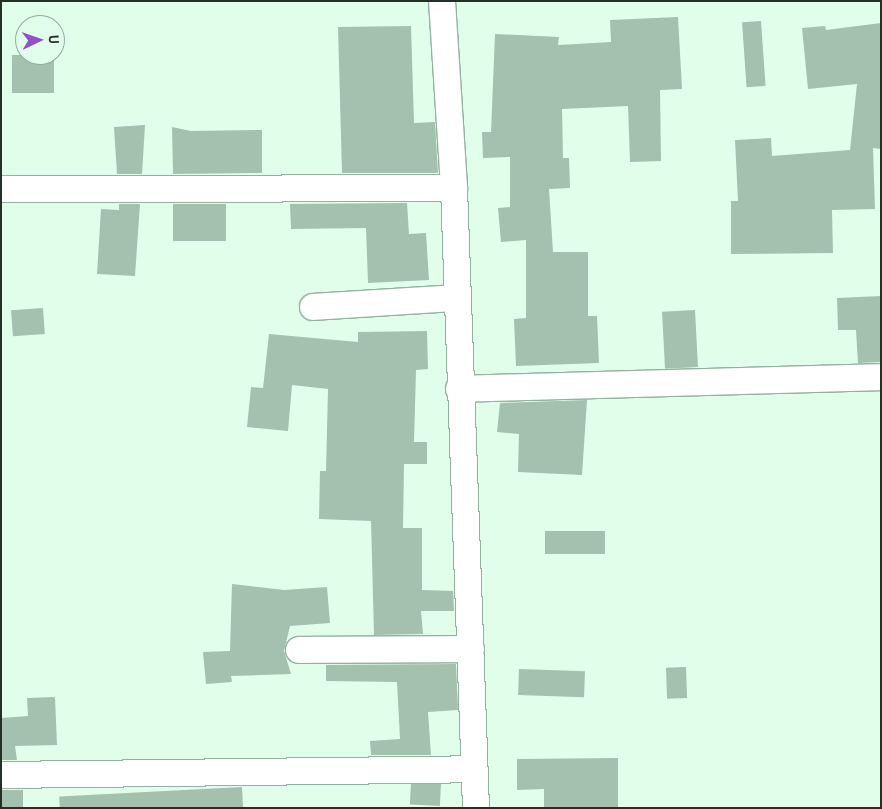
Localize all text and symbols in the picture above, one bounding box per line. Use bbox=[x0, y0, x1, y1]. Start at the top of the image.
north arrow bbox=[15, 15, 65, 65]
text: U bbox=[45, 34, 63, 44]

